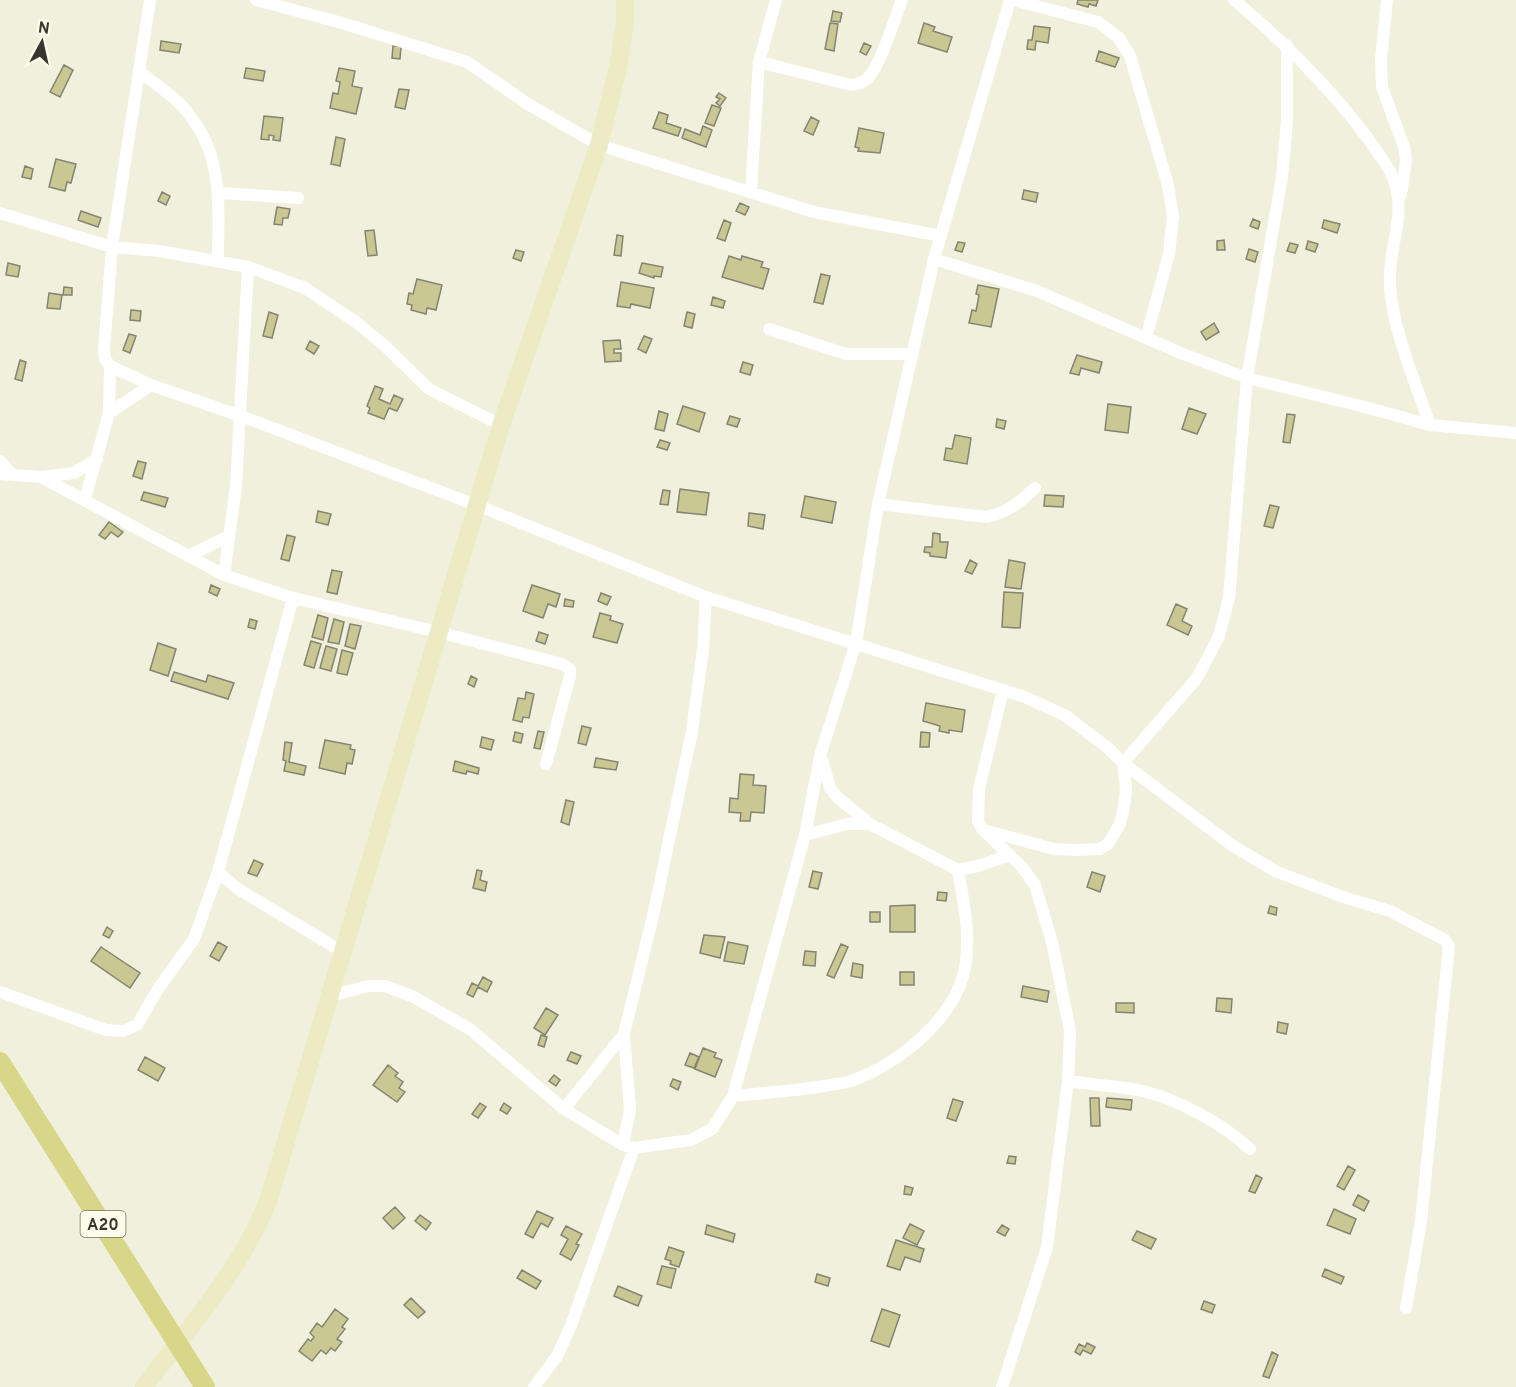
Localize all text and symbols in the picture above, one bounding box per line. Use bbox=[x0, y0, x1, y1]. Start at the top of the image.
north arrow bbox=[12, 12, 72, 72]
text: N bbox=[37, 18, 51, 40]
road number: A20 bbox=[80, 1211, 126, 1237]

